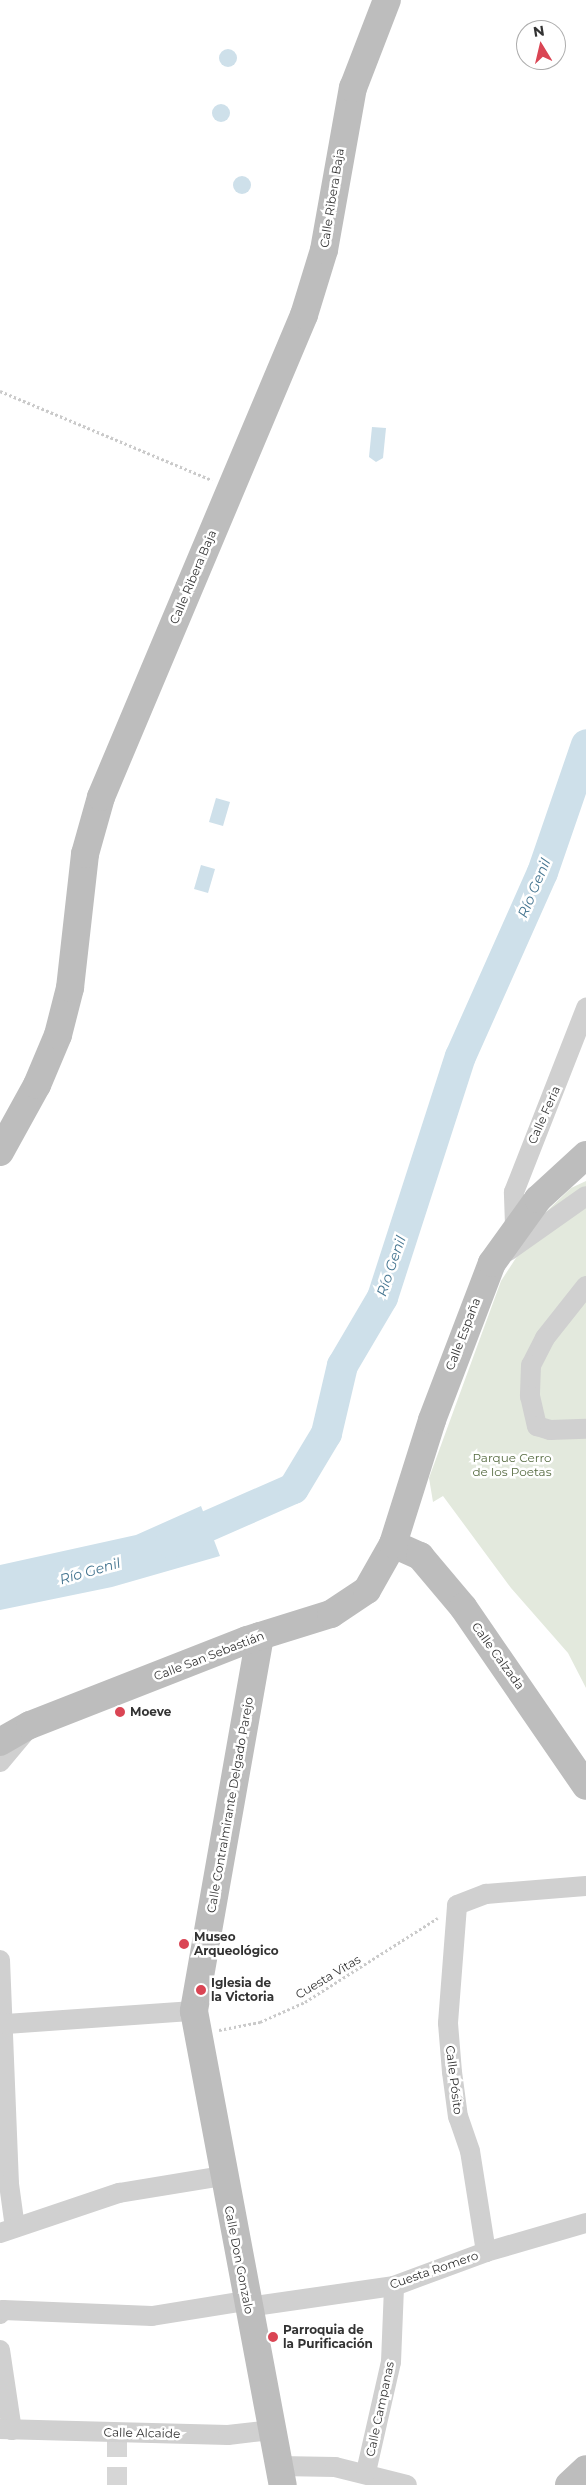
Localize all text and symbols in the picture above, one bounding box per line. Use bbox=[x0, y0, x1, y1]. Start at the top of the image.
north arrow bbox=[516, 20, 566, 70]
text: N bbox=[532, 21, 546, 41]
street label: Calle Ribera Baja bbox=[317, 147, 347, 249]
street label: Calle Ribera Baja bbox=[167, 528, 219, 626]
water label: Río Genil bbox=[514, 856, 554, 920]
street label: Calle Feria bbox=[525, 1084, 563, 1146]
water label: Río Genil bbox=[373, 1234, 409, 1298]
street label: Calle España bbox=[443, 1296, 483, 1372]
park label: Parque Cerro de los Poetas bbox=[472, 1451, 552, 1479]
water label: Río Genil bbox=[58, 1554, 122, 1588]
street label: Calle Calzada bbox=[469, 1620, 527, 1692]
street label: Calle San Sebastián bbox=[152, 1628, 266, 1684]
street label: Calle Contralmirante Delgado Parejo bbox=[204, 1696, 256, 1914]
place label: Moeve bbox=[130, 1705, 171, 1719]
marker: Moeve bbox=[114, 1706, 126, 1718]
place label: Museo Arqueológico bbox=[194, 1930, 279, 1958]
marker: Museo Arqueológico bbox=[178, 1938, 190, 1950]
street label: Cuesta Vitas bbox=[293, 1952, 363, 2002]
place label: Iglesia de la Victoria bbox=[211, 1976, 274, 2004]
marker: Iglesia de la Victoria bbox=[195, 1984, 207, 1996]
street label: Calle Pósito bbox=[443, 2045, 465, 2115]
street label: Calle Don Gonzalo bbox=[221, 2205, 257, 2315]
street label: Cuesta Romero bbox=[388, 2248, 480, 2292]
place label: Parroquia de la Purificación bbox=[283, 2323, 373, 2351]
marker: Parroquia de la Purificación bbox=[267, 2331, 279, 2343]
street label: Calle Campanas bbox=[363, 2360, 397, 2458]
street label: Calle Alcaide bbox=[104, 2425, 180, 2441]

